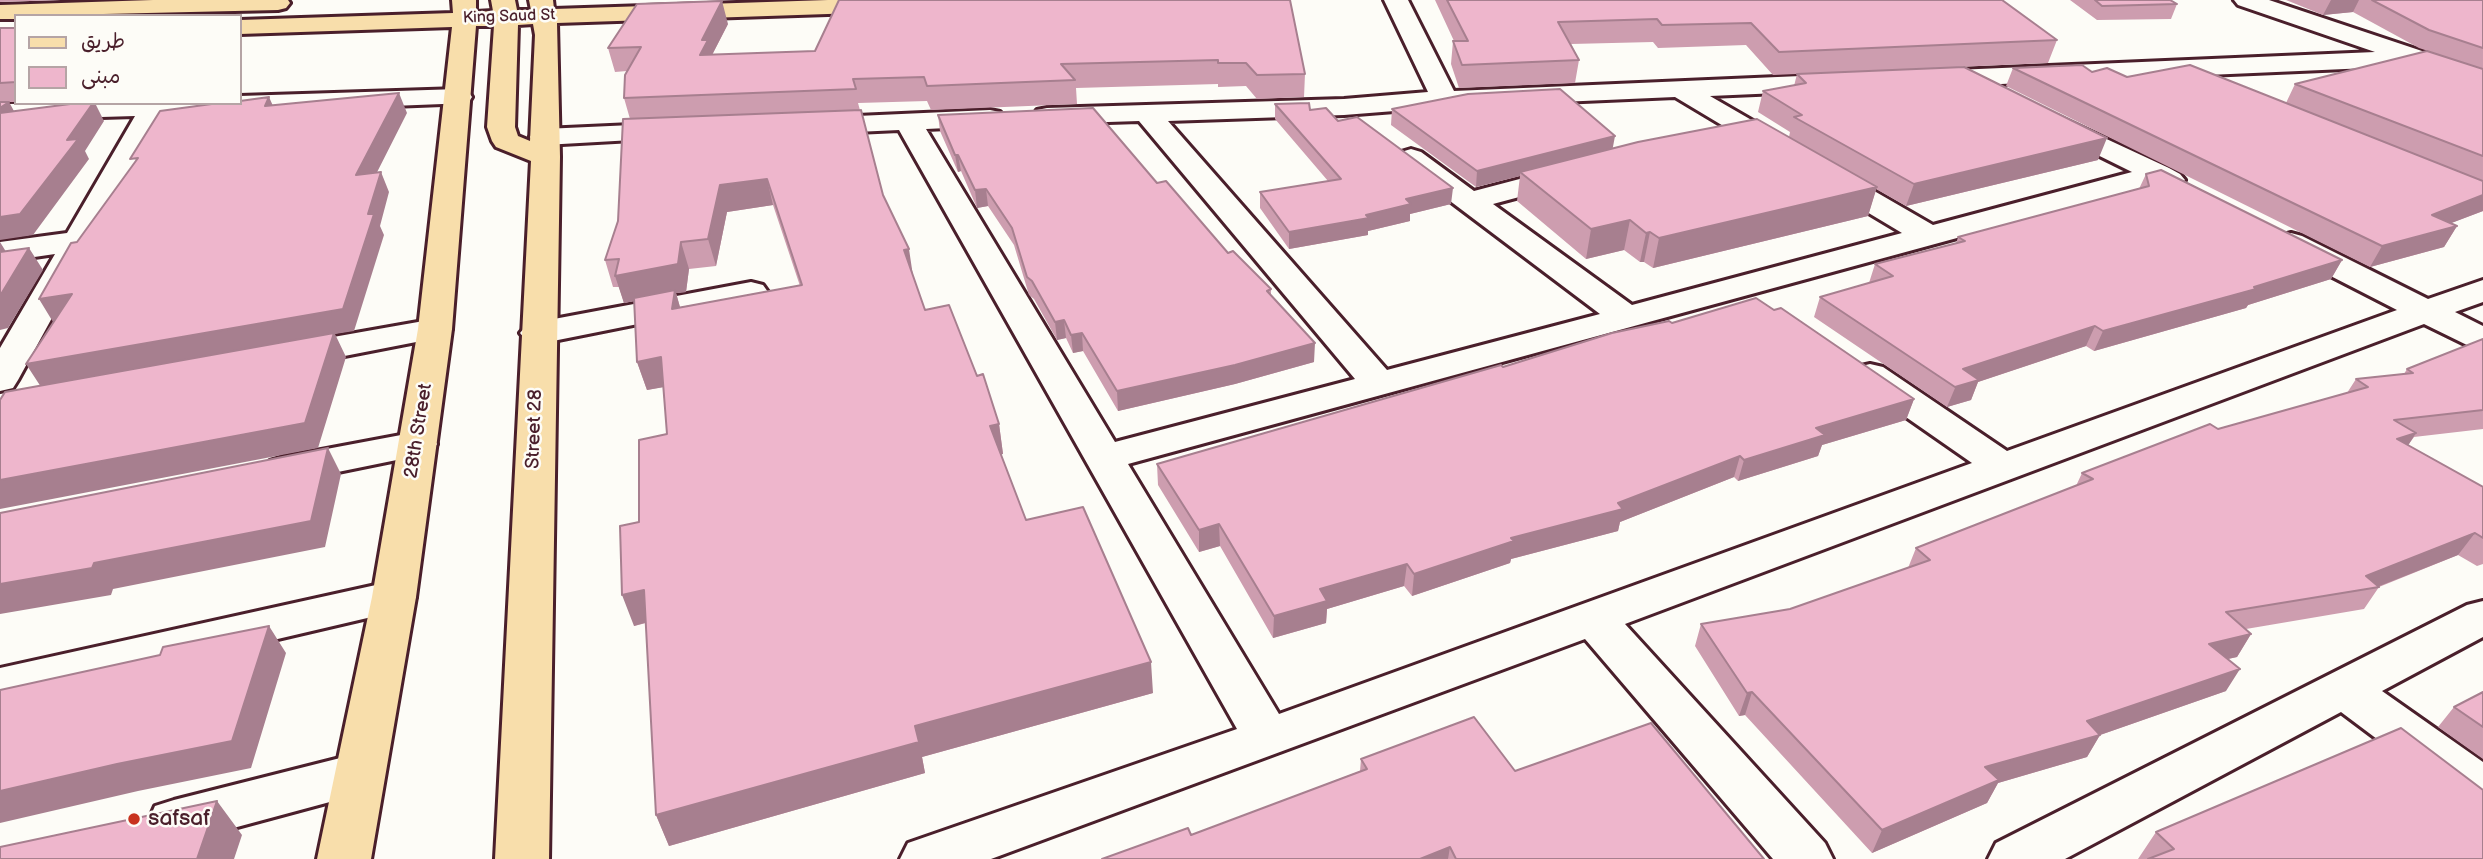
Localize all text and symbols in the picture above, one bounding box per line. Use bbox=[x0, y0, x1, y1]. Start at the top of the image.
street label: King Saud St bbox=[463, 6, 555, 28]
legend bbox=[14, 14, 242, 105]
text: طريق bbox=[81, 29, 125, 54]
text: مبنى bbox=[81, 64, 120, 89]
street label: 28th Street bbox=[400, 382, 438, 480]
street label: Street 28 bbox=[522, 389, 548, 469]
place label: safsaf bbox=[148, 805, 210, 833]
marker: safsaf bbox=[126, 811, 142, 827]

